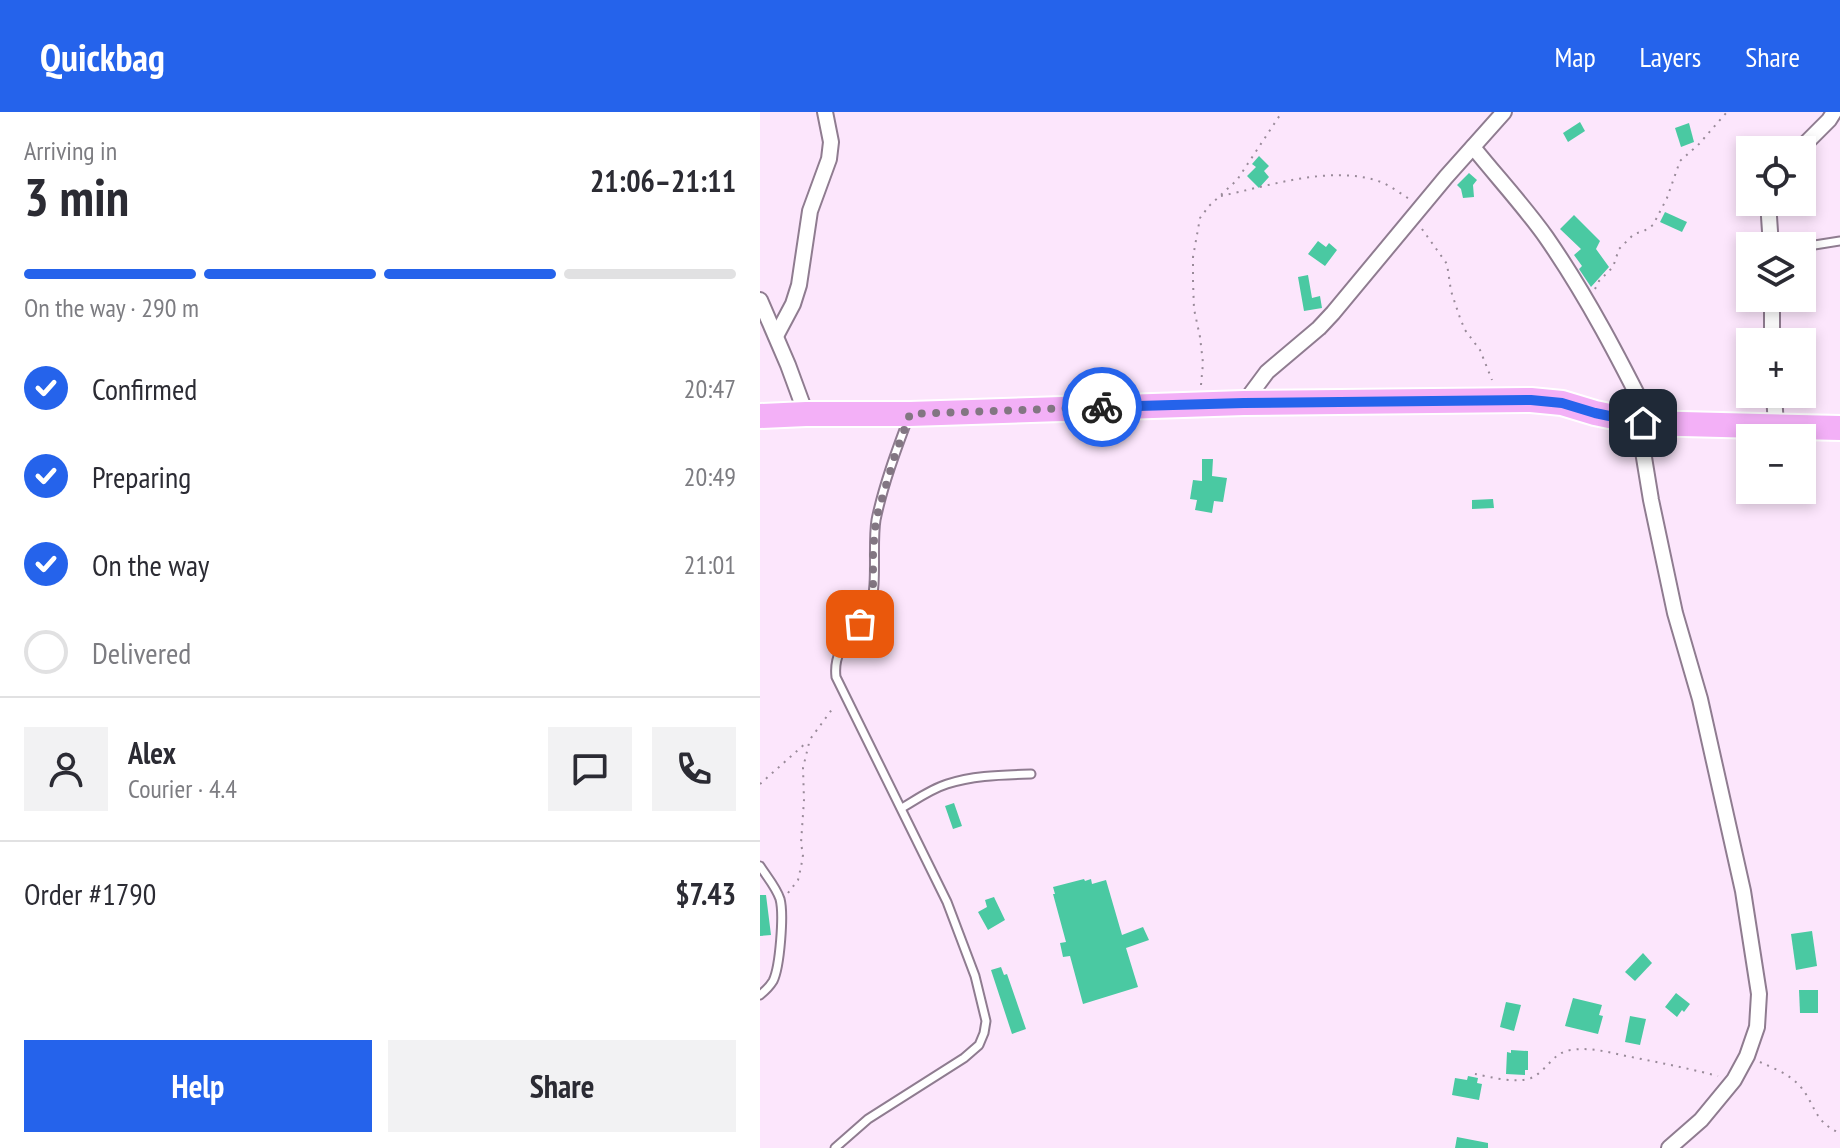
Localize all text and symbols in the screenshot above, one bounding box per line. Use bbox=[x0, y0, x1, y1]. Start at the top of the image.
text: Quickbag bbox=[40, 32, 165, 81]
text: Map bbox=[1554, 38, 1596, 75]
text: Layers bbox=[1640, 38, 1701, 75]
text: Share bbox=[1745, 38, 1800, 75]
text: Arriving in bbox=[24, 134, 117, 167]
map controls bbox=[1736, 136, 1816, 504]
button: locate bbox=[1736, 136, 1816, 216]
text: 21:06–21:11 bbox=[590, 161, 736, 200]
text: 3 min bbox=[24, 163, 129, 230]
button: layers bbox=[1736, 232, 1816, 312]
text: On the way · 290 m bbox=[24, 291, 199, 324]
button: + bbox=[1736, 328, 1816, 408]
icon: check bbox=[24, 366, 68, 410]
courier bbox=[1062, 367, 1142, 447]
text: Confirmed bbox=[92, 369, 197, 408]
text: 20:47 bbox=[684, 372, 736, 405]
icon: bike bbox=[1080, 385, 1124, 429]
pin bbox=[1609, 389, 1677, 457]
icon: home bbox=[1621, 401, 1665, 445]
button: − bbox=[1736, 424, 1816, 504]
icon: check bbox=[24, 454, 68, 498]
text: Preparing bbox=[92, 457, 191, 496]
text: 20:49 bbox=[684, 460, 736, 493]
icon: check bbox=[24, 542, 68, 586]
text: On the way bbox=[92, 545, 209, 584]
text: 21:01 bbox=[684, 548, 736, 581]
pin bbox=[826, 590, 894, 658]
icon: bag bbox=[838, 602, 882, 646]
text: Delivered bbox=[92, 633, 191, 672]
button: person bbox=[24, 727, 108, 811]
button: chat bbox=[548, 727, 632, 811]
button: phone bbox=[652, 727, 736, 811]
text: Alex bbox=[128, 733, 176, 772]
text: Courier · 4.4 bbox=[128, 772, 237, 805]
text: Order #1790 bbox=[24, 874, 156, 913]
text: $7.43 bbox=[675, 874, 736, 913]
button: Help bbox=[24, 1040, 372, 1132]
button: Share bbox=[388, 1040, 736, 1132]

